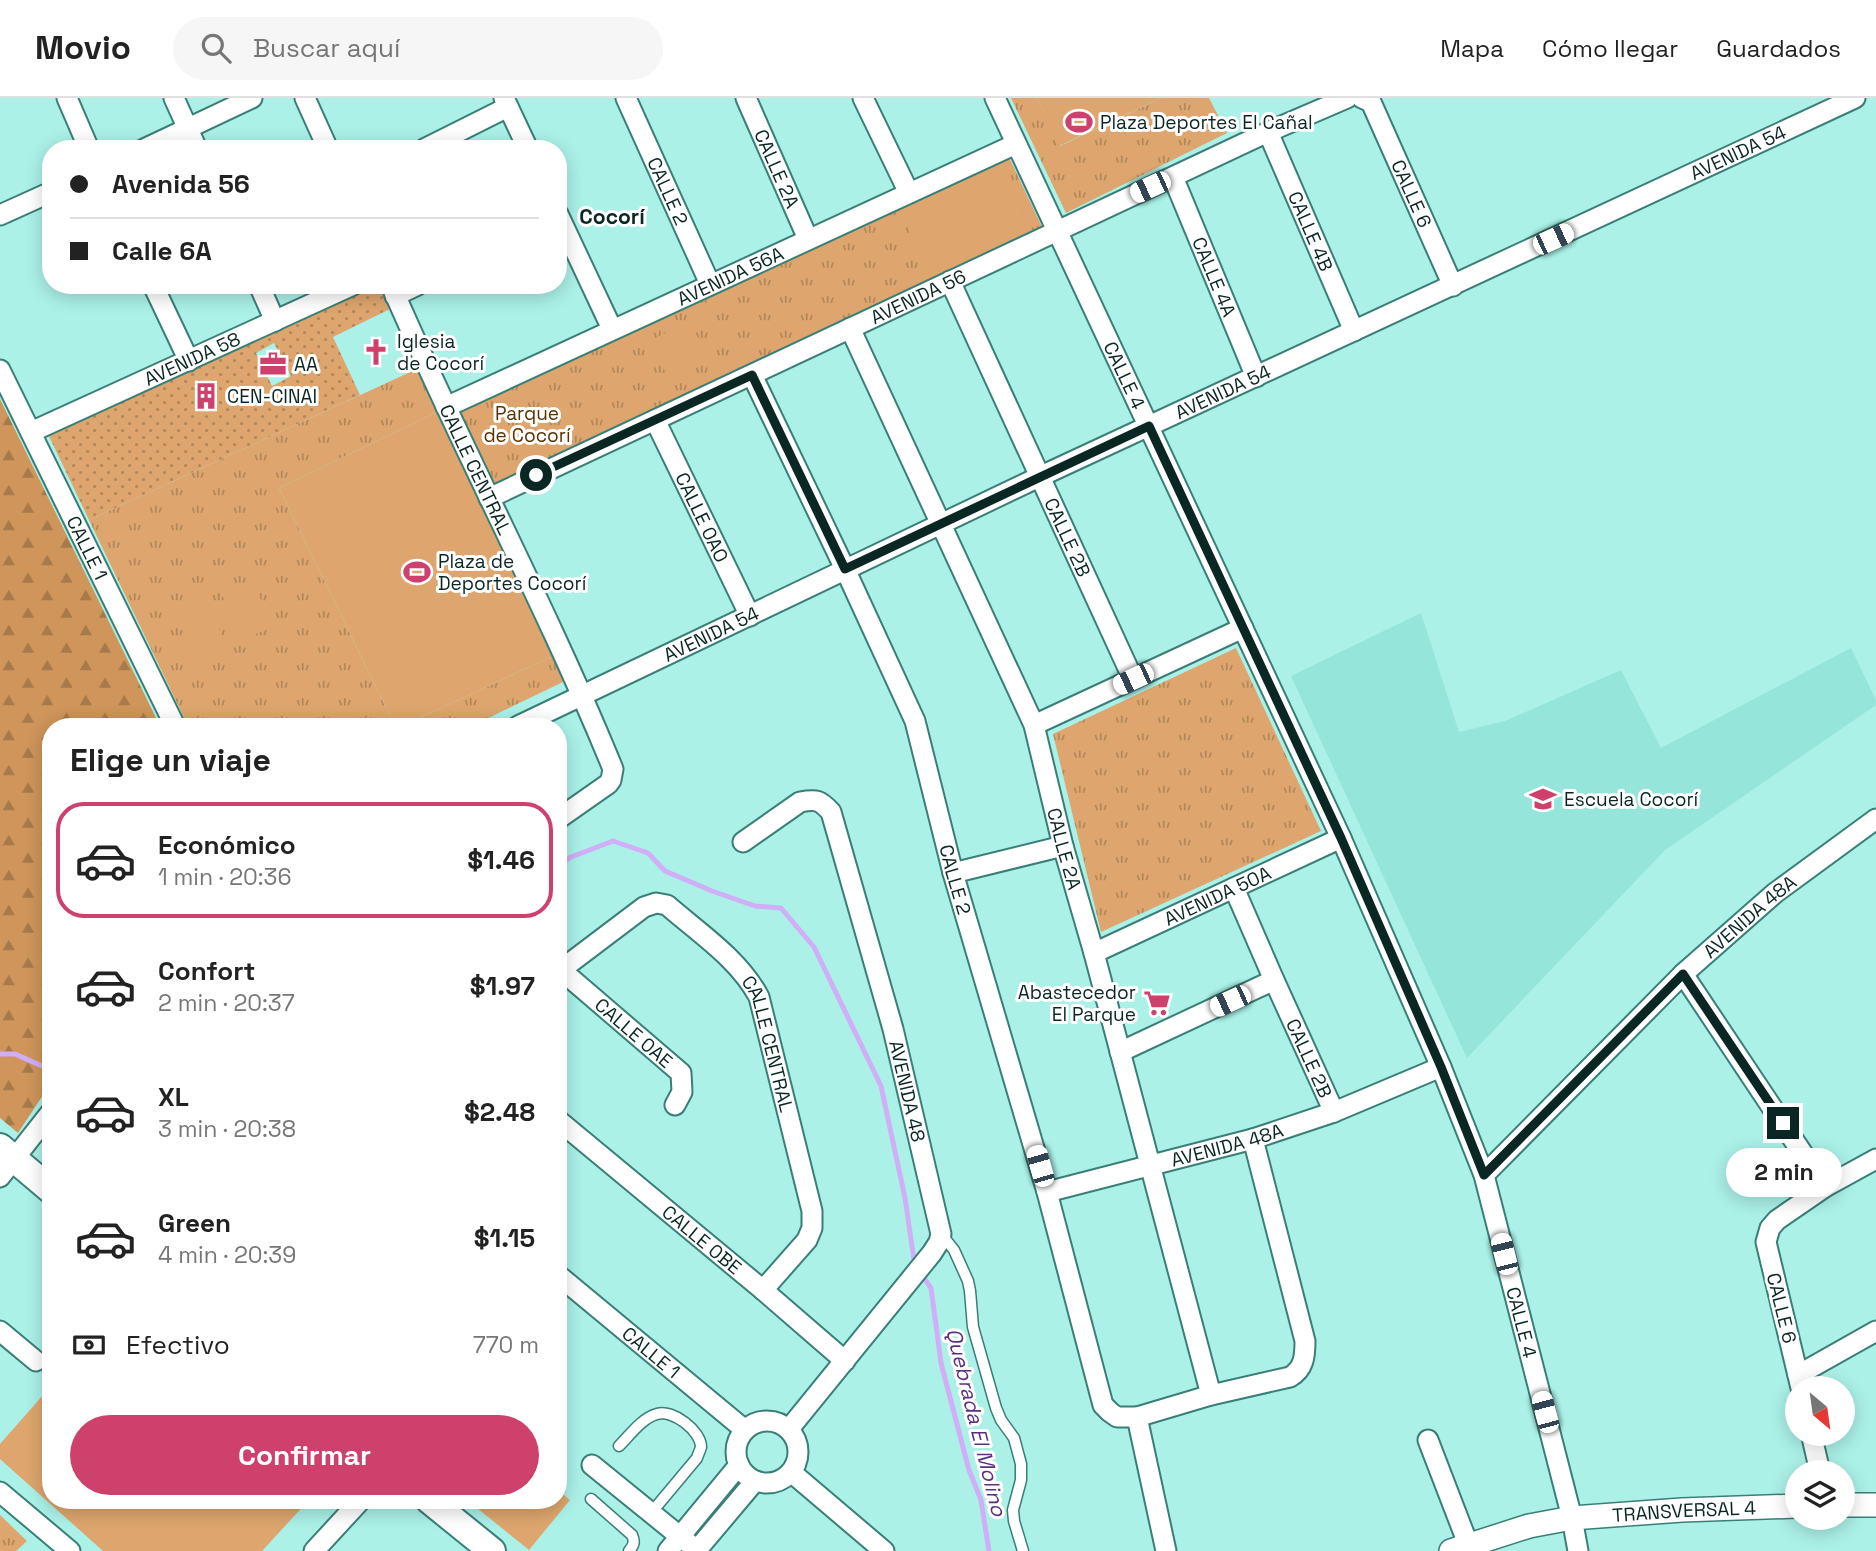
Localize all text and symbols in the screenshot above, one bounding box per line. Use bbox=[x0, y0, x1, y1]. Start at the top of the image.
search box bbox=[173, 17, 663, 80]
text: Movio bbox=[35, 27, 131, 69]
icon: search bbox=[197, 29, 235, 67]
text: Buscar aquí bbox=[253, 31, 400, 65]
text: Mapa bbox=[1440, 33, 1504, 64]
text: Cómo llegar bbox=[1542, 33, 1678, 64]
text: Guardados bbox=[1716, 33, 1841, 64]
sports icon: Plaza Deportes El Cañal bbox=[1064, 107, 1094, 137]
place label: Plaza Deportes El Cañal bbox=[1100, 110, 1313, 135]
street label: AVENIDA 54 bbox=[1686, 120, 1790, 186]
street label: CALLE 2A bbox=[748, 125, 805, 212]
street label: CALLE 2 bbox=[641, 153, 694, 229]
street label: CALLE 6 bbox=[1385, 156, 1437, 232]
text: Avenida 56 bbox=[112, 167, 250, 201]
car bbox=[1127, 169, 1174, 205]
street label: CALLE 4B bbox=[1282, 187, 1339, 275]
district label: Cocorí bbox=[579, 203, 645, 230]
car bbox=[1530, 221, 1577, 257]
street label: CALLE 4A bbox=[1186, 233, 1242, 321]
text: Calle 6A bbox=[112, 234, 212, 268]
street label: AVENIDA 56A bbox=[673, 241, 788, 312]
street label: AVENIDA 56 bbox=[866, 264, 970, 330]
street label: AVENIDA 58 bbox=[140, 326, 244, 392]
place label: Iglesia de Cocorí bbox=[397, 329, 485, 376]
church icon: Iglesia de Cocorí bbox=[361, 337, 391, 367]
street label: CALLE 4 bbox=[1098, 337, 1151, 414]
office icon: AA bbox=[258, 349, 288, 379]
place label: AA bbox=[294, 352, 318, 377]
street label: AVENIDA 54 bbox=[1171, 359, 1275, 425]
building icon: CEN-CINAI bbox=[191, 381, 221, 411]
place label: CEN-CINAI bbox=[227, 384, 317, 409]
street label: CALLE CENTRAL bbox=[434, 400, 517, 539]
park label: Parque de Cocorí bbox=[483, 401, 571, 448]
route start bbox=[520, 459, 552, 491]
street label: CALLE 0AO bbox=[669, 468, 734, 567]
street label: CALLE 2B bbox=[1038, 494, 1096, 581]
street label: CALLE 1 bbox=[61, 512, 113, 584]
place label: Plaza de Deportes Cocorí bbox=[438, 549, 587, 596]
sports icon: Plaza de Deportes Cocorí bbox=[402, 557, 432, 587]
street label: AVENIDA 54 bbox=[659, 601, 763, 668]
car bbox=[1110, 661, 1157, 697]
text: Elige un viaje bbox=[70, 740, 271, 780]
school or university icon: Escuela Cocorí bbox=[1528, 784, 1558, 814]
place label: Escuela Cocorí bbox=[1564, 787, 1699, 812]
street label: CALLE 2A bbox=[1041, 805, 1087, 893]
text: Económico bbox=[158, 828, 296, 862]
icon: car bbox=[74, 829, 137, 892]
street label: CALLE 2 bbox=[933, 842, 977, 918]
text: $1.46 bbox=[467, 843, 535, 877]
street label: AVENIDA 50A bbox=[1160, 860, 1275, 932]
text: 1 min · 20:36 bbox=[158, 862, 292, 892]
street label: AVENIDA 48A bbox=[1698, 870, 1802, 964]
text: Confort bbox=[158, 954, 255, 988]
icon: car bbox=[74, 955, 137, 1018]
text: $1.97 bbox=[470, 969, 535, 1003]
street label: CALLE CENTRAL bbox=[736, 970, 799, 1115]
place label: Abastecedor El Parque bbox=[1018, 980, 1136, 1027]
car bbox=[1207, 983, 1254, 1019]
text: 2 min · 20:37 bbox=[158, 988, 295, 1018]
supermarket icon: Abastecedor El Parque bbox=[1142, 988, 1172, 1018]
street label: CALLE 0AE bbox=[589, 992, 678, 1073]
street label: CALLE 2B bbox=[1280, 1015, 1338, 1102]
street label: AVENIDA 48 bbox=[883, 1038, 931, 1144]
text: XL bbox=[158, 1080, 189, 1114]
icon: car bbox=[74, 1081, 137, 1144]
text: $2.48 bbox=[464, 1095, 535, 1129]
route end bbox=[1767, 1107, 1799, 1139]
text: 3 min · 20:38 bbox=[158, 1114, 296, 1144]
street label: AVENIDA 48A bbox=[1168, 1118, 1287, 1173]
car bbox=[1025, 1143, 1056, 1189]
callout: 2 min bbox=[1725, 1148, 1841, 1196]
text: 2 min bbox=[1754, 1157, 1814, 1187]
street label: CALLE 0BE bbox=[657, 1200, 746, 1280]
text: Green bbox=[158, 1206, 231, 1240]
icon: car bbox=[74, 1207, 137, 1270]
text: $1.15 bbox=[474, 1221, 535, 1255]
car bbox=[1489, 1231, 1520, 1277]
text: 4 min · 20:39 bbox=[158, 1240, 296, 1270]
street label: CALLE 6 bbox=[1761, 1270, 1802, 1346]
street label: CALLE 4 bbox=[1500, 1284, 1542, 1361]
street label: CALLE 1 bbox=[617, 1321, 685, 1384]
water label: Quebrada El Molino bbox=[940, 1325, 1013, 1520]
icon: cash bbox=[70, 1326, 108, 1364]
text: Efectivo bbox=[126, 1328, 230, 1362]
text: 770 m bbox=[473, 1330, 539, 1360]
north arrow bbox=[1785, 1376, 1855, 1446]
map controls bbox=[1785, 1376, 1855, 1530]
car bbox=[1530, 1389, 1561, 1435]
button: Confirmar bbox=[70, 1415, 539, 1495]
button: layers bbox=[1785, 1460, 1855, 1530]
street label: TRANSVERSAL 4 bbox=[1611, 1495, 1757, 1528]

